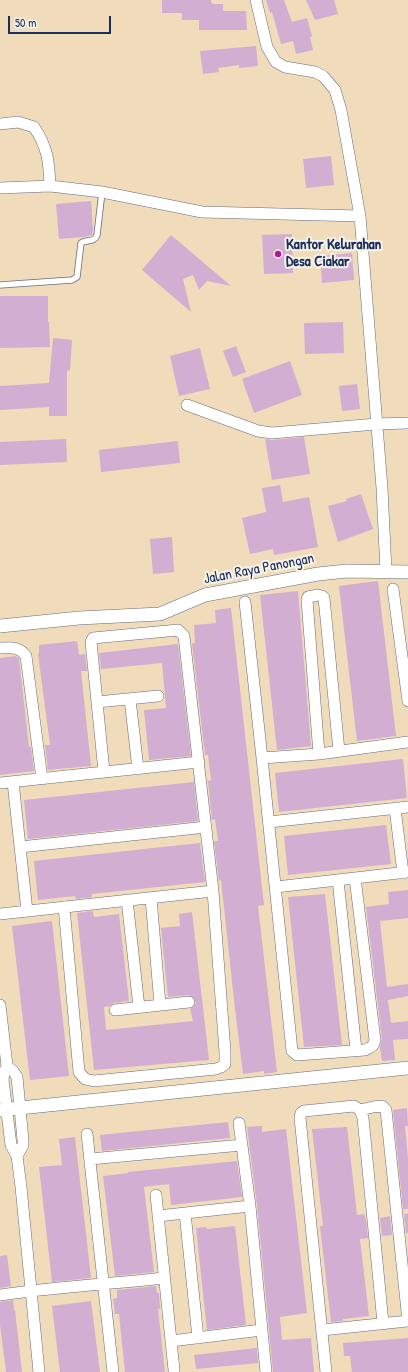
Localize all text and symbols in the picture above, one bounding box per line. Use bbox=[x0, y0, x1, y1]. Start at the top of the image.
scale bar bbox=[10, 8, 113, 34]
text: 50 m bbox=[15, 14, 36, 31]
place label: Kantor Kelurahan Desa Ciakar bbox=[286, 236, 381, 271]
marker: Kantor Kelurahan Desa Ciakar bbox=[273, 249, 283, 259]
street label: Jalan Raya Panongan bbox=[202, 549, 316, 589]

